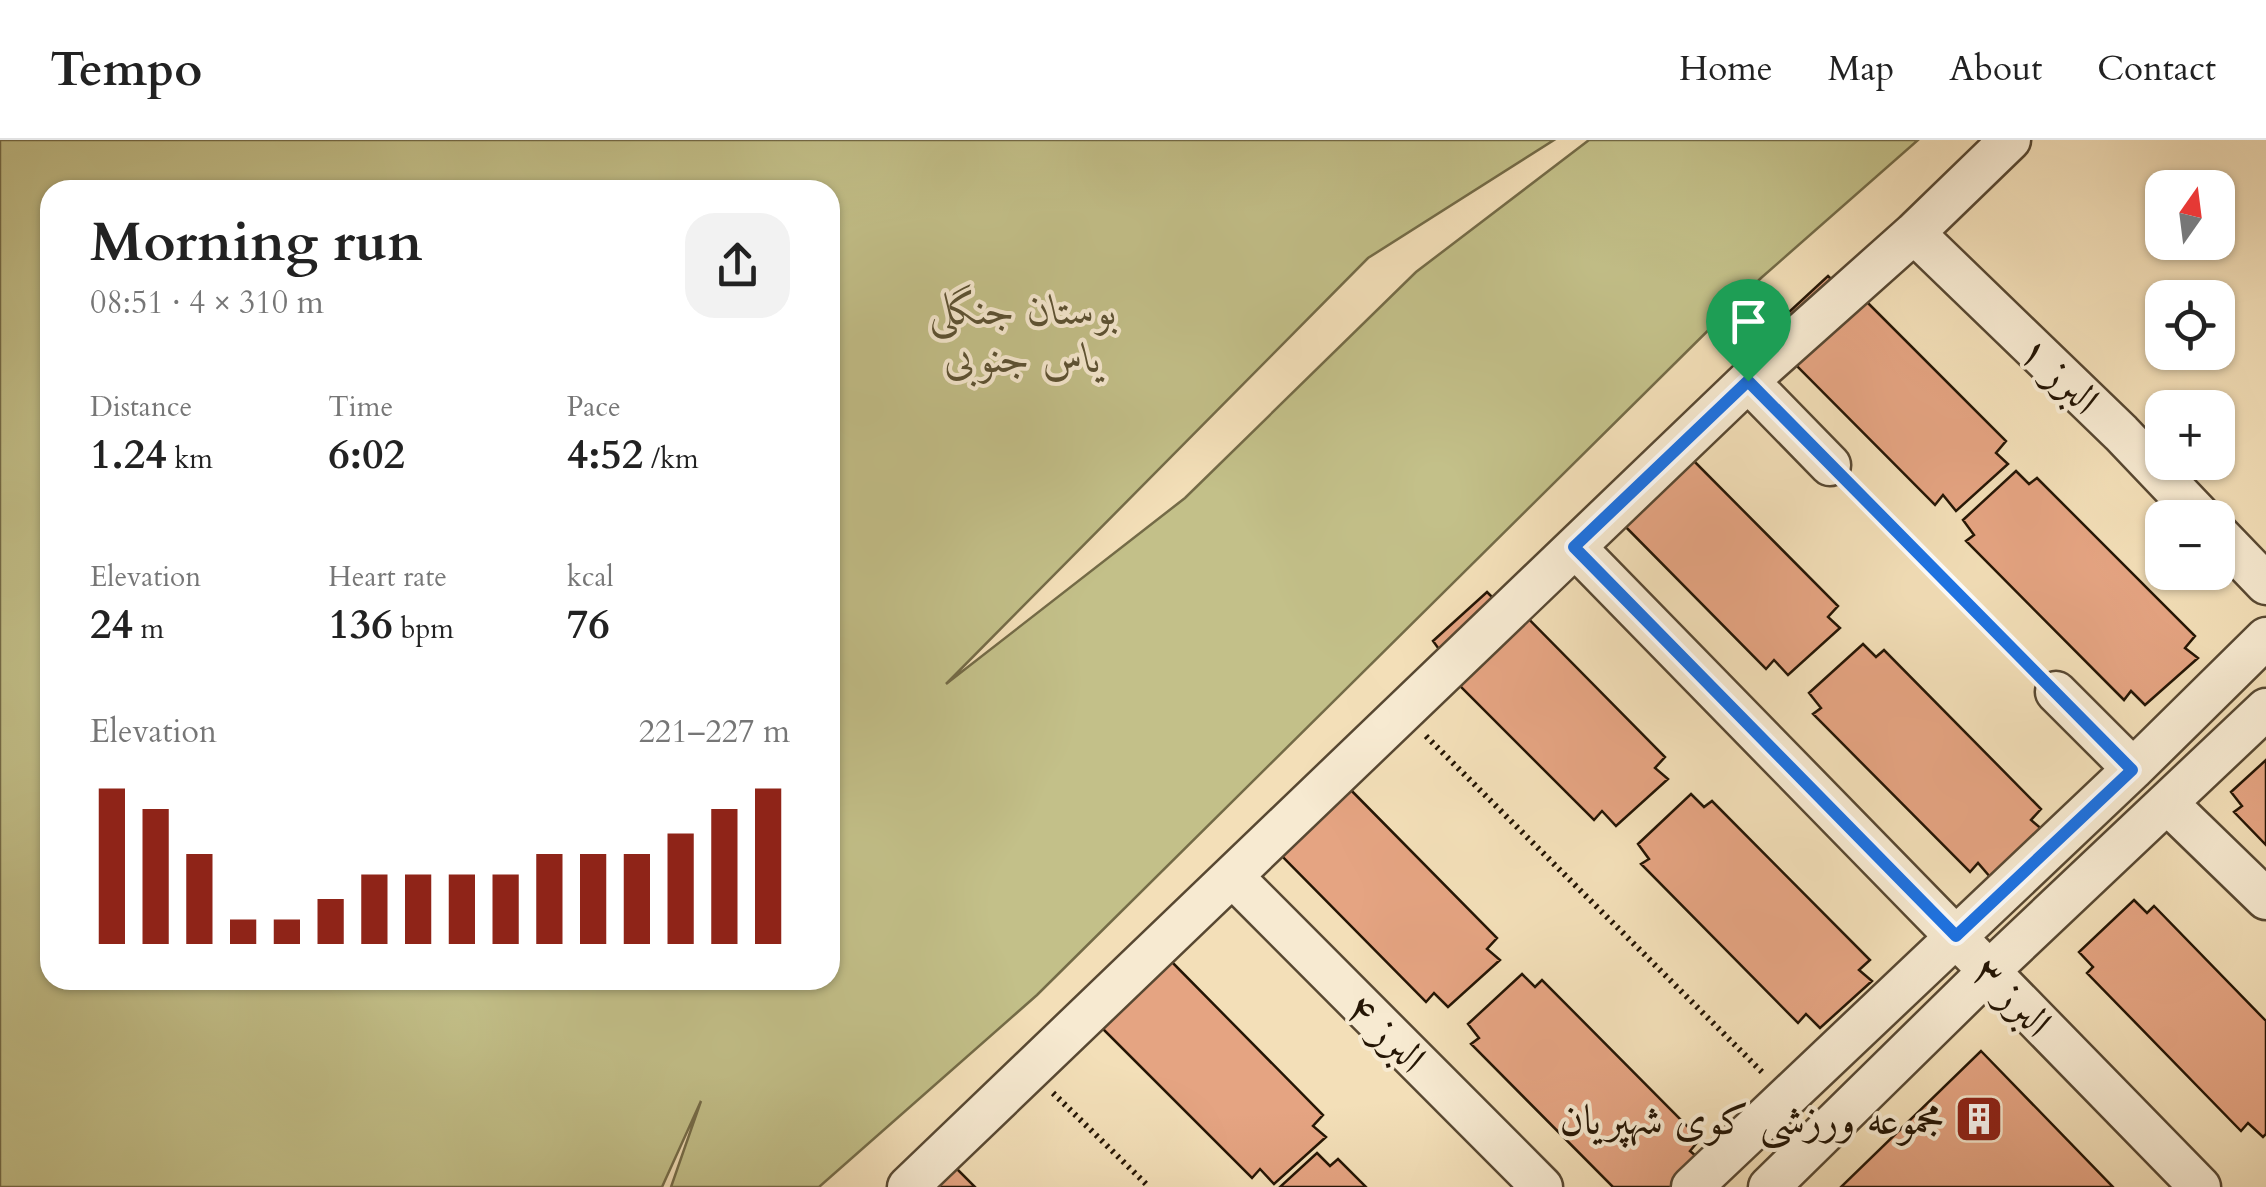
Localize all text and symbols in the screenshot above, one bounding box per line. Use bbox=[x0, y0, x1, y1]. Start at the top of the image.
text: Tempo bbox=[50, 37, 202, 102]
text: Home bbox=[1679, 45, 1773, 93]
text: Map bbox=[1828, 45, 1894, 93]
text: About bbox=[1949, 45, 2042, 93]
text: Contact bbox=[2097, 45, 2216, 93]
north arrow bbox=[2145, 170, 2235, 260]
map controls bbox=[2145, 170, 2235, 590]
text: Morning run bbox=[90, 206, 423, 280]
button: share bbox=[685, 213, 790, 318]
pin bbox=[1706, 279, 1791, 382]
button: locate bbox=[2145, 280, 2235, 370]
text: 08:51 · 4 × 310 m bbox=[90, 281, 324, 325]
park label: بوستان جنگلی یاس جنوبی bbox=[928, 282, 1118, 387]
icon: arrive bbox=[1721, 294, 1776, 349]
street label: البرز ۱ bbox=[2006, 323, 2112, 428]
text: Distance bbox=[90, 388, 192, 426]
text: Time bbox=[328, 388, 393, 426]
text: Pace bbox=[567, 388, 621, 426]
button: + bbox=[2145, 390, 2235, 480]
text: 1.24 bbox=[90, 426, 167, 483]
text: 6:02 bbox=[328, 426, 405, 483]
text: 4:52 bbox=[567, 426, 643, 483]
text: km bbox=[167, 440, 213, 478]
text: /km bbox=[643, 440, 699, 478]
button: − bbox=[2145, 500, 2235, 590]
text: Elevation bbox=[90, 558, 201, 596]
text: Heart rate bbox=[328, 558, 447, 596]
text: kcal bbox=[567, 558, 614, 596]
text: 24 bbox=[90, 596, 133, 653]
text: 136 bbox=[328, 596, 393, 653]
text: 76 bbox=[567, 596, 610, 653]
text: m bbox=[133, 610, 164, 648]
text: bpm bbox=[393, 610, 454, 648]
text: Elevation bbox=[90, 710, 217, 754]
text: 221–227 m bbox=[638, 710, 790, 754]
street label: البرز ۳ bbox=[1959, 944, 2064, 1050]
street label: البرز ۴ bbox=[1333, 980, 1439, 1086]
place label: مجموعه ورزشی کوی شهپریان bbox=[1559, 1092, 1944, 1149]
building icon: مجموعه ورزشی کوی شهپریان bbox=[1953, 1093, 2005, 1145]

